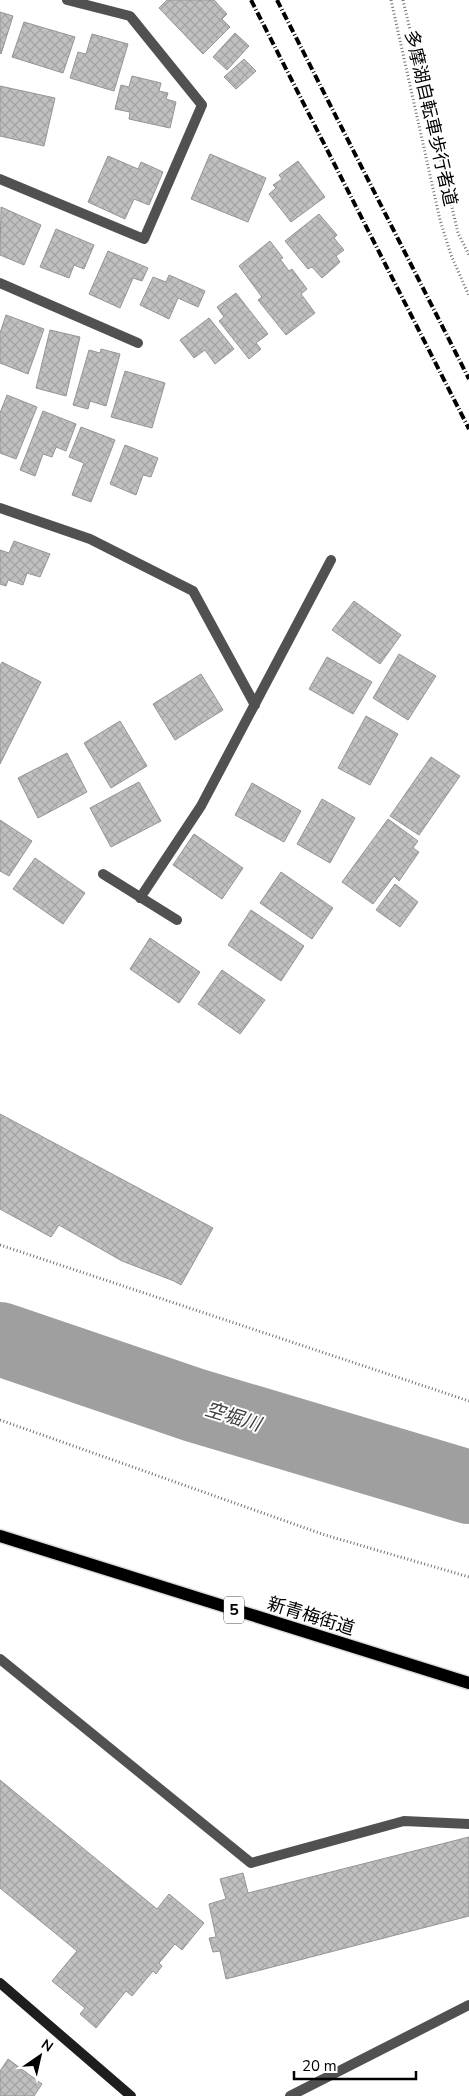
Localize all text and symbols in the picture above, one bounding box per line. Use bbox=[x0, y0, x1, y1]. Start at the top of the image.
street label: 多摩湖自転車歩行者道 bbox=[399, 28, 463, 208]
water label: 空堀川 bbox=[202, 1396, 266, 1438]
street label: 新青梅街道 bbox=[264, 1591, 358, 1641]
road number: 5 bbox=[224, 1596, 244, 1624]
north arrow bbox=[15, 2031, 65, 2081]
text: N bbox=[37, 2035, 57, 2056]
scale bar bbox=[294, 2048, 416, 2080]
text: 20 m bbox=[302, 2056, 337, 2076]

